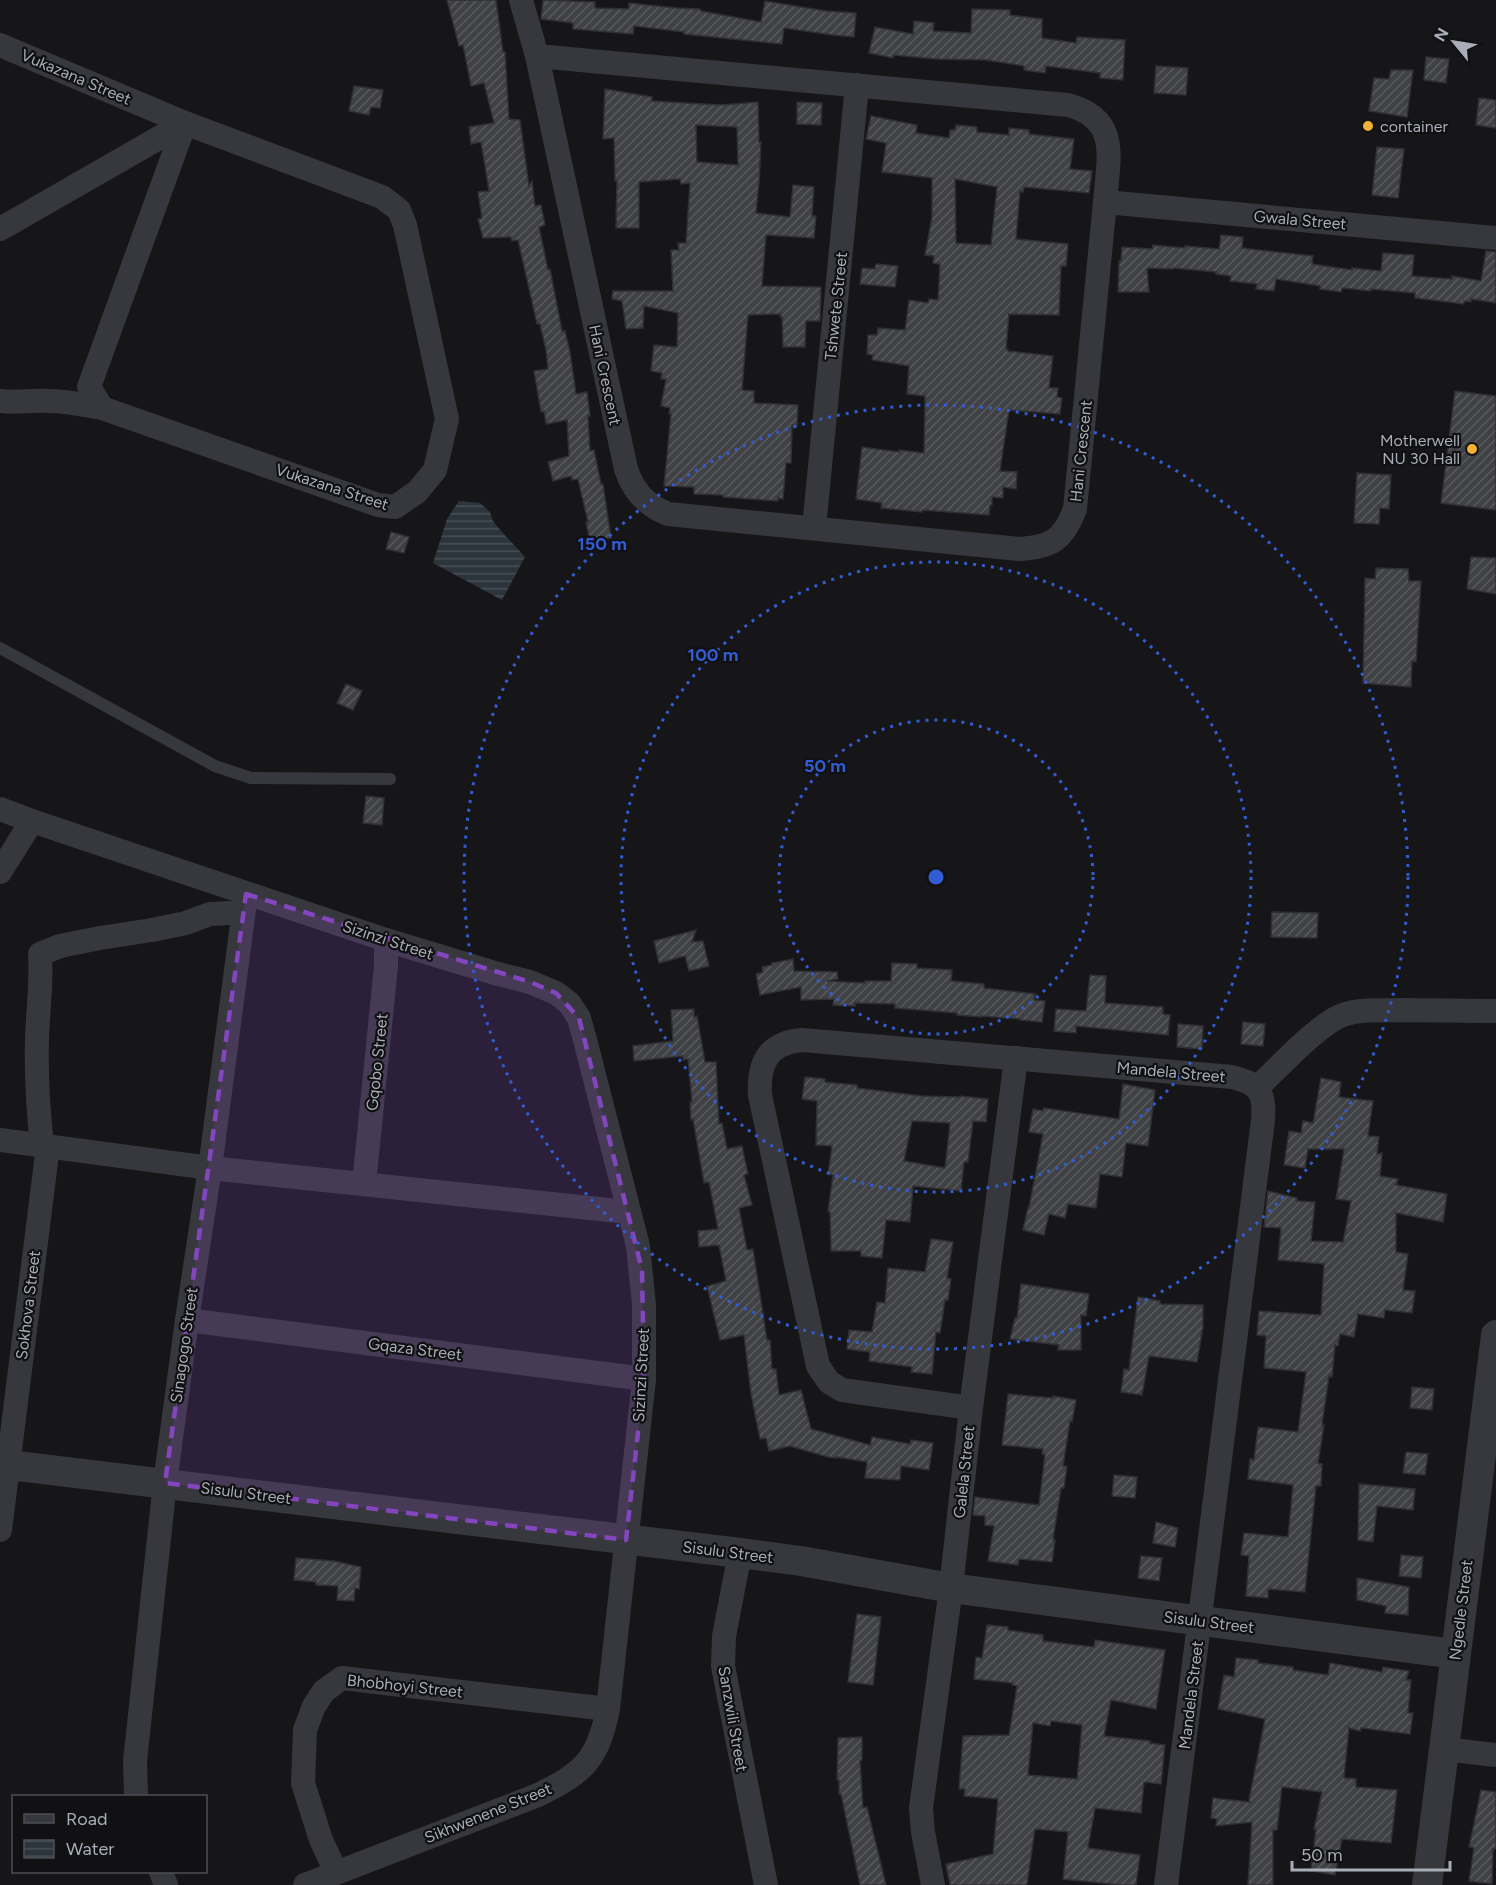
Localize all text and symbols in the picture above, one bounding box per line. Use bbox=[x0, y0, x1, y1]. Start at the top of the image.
north arrow bbox=[1424, 12, 1484, 72]
text: N bbox=[1430, 25, 1453, 45]
street label: Vukazana Street bbox=[18, 45, 134, 109]
place label: container bbox=[1380, 117, 1448, 136]
marker: container bbox=[1361, 119, 1375, 133]
street label: Gwala Street bbox=[1253, 206, 1347, 234]
street label: Tshwete Street bbox=[821, 251, 851, 361]
street label: Hani Crescent bbox=[585, 323, 625, 427]
street label: Hani Crescent bbox=[1066, 399, 1096, 503]
place label: Motherwell NU 30 Hall bbox=[1380, 431, 1460, 468]
marker: Motherwell NU 30 Hall bbox=[1465, 442, 1479, 456]
street label: Vukazana Street bbox=[273, 460, 391, 514]
text: 150 m bbox=[577, 533, 627, 555]
text: 100 m bbox=[688, 644, 738, 666]
text: 50 m bbox=[804, 755, 846, 777]
centre of rings bbox=[926, 867, 946, 887]
street label: Sizinzi Street bbox=[340, 916, 436, 964]
street label: Gqobo Street bbox=[362, 1012, 392, 1112]
street label: Mandela Street bbox=[1116, 1058, 1226, 1086]
street label: Sokhova Street bbox=[12, 1249, 44, 1361]
street label: Sinagogo Street bbox=[166, 1286, 202, 1404]
street label: Sizinzi Street bbox=[629, 1327, 653, 1423]
street label: Gqaza Street bbox=[367, 1334, 463, 1364]
street label: Galela Street bbox=[950, 1425, 978, 1519]
street label: Sisulu Street bbox=[200, 1478, 292, 1508]
street label: Sisulu Street bbox=[682, 1537, 774, 1567]
street label: Ngedle Street bbox=[1445, 1559, 1477, 1661]
street label: Sisulu Street bbox=[1163, 1607, 1255, 1637]
street label: Mandela Street bbox=[1175, 1640, 1207, 1750]
street label: Sanzwili Street bbox=[714, 1665, 752, 1773]
street label: Bhobhoyi Street bbox=[346, 1670, 464, 1702]
street label: Sikhwenene Street bbox=[422, 1779, 554, 1847]
legend bbox=[12, 1795, 207, 1873]
text: Road bbox=[66, 1808, 107, 1830]
scale bar bbox=[1292, 1834, 1450, 1872]
text: Water bbox=[66, 1838, 114, 1860]
text: 50 m bbox=[1301, 1844, 1343, 1866]

